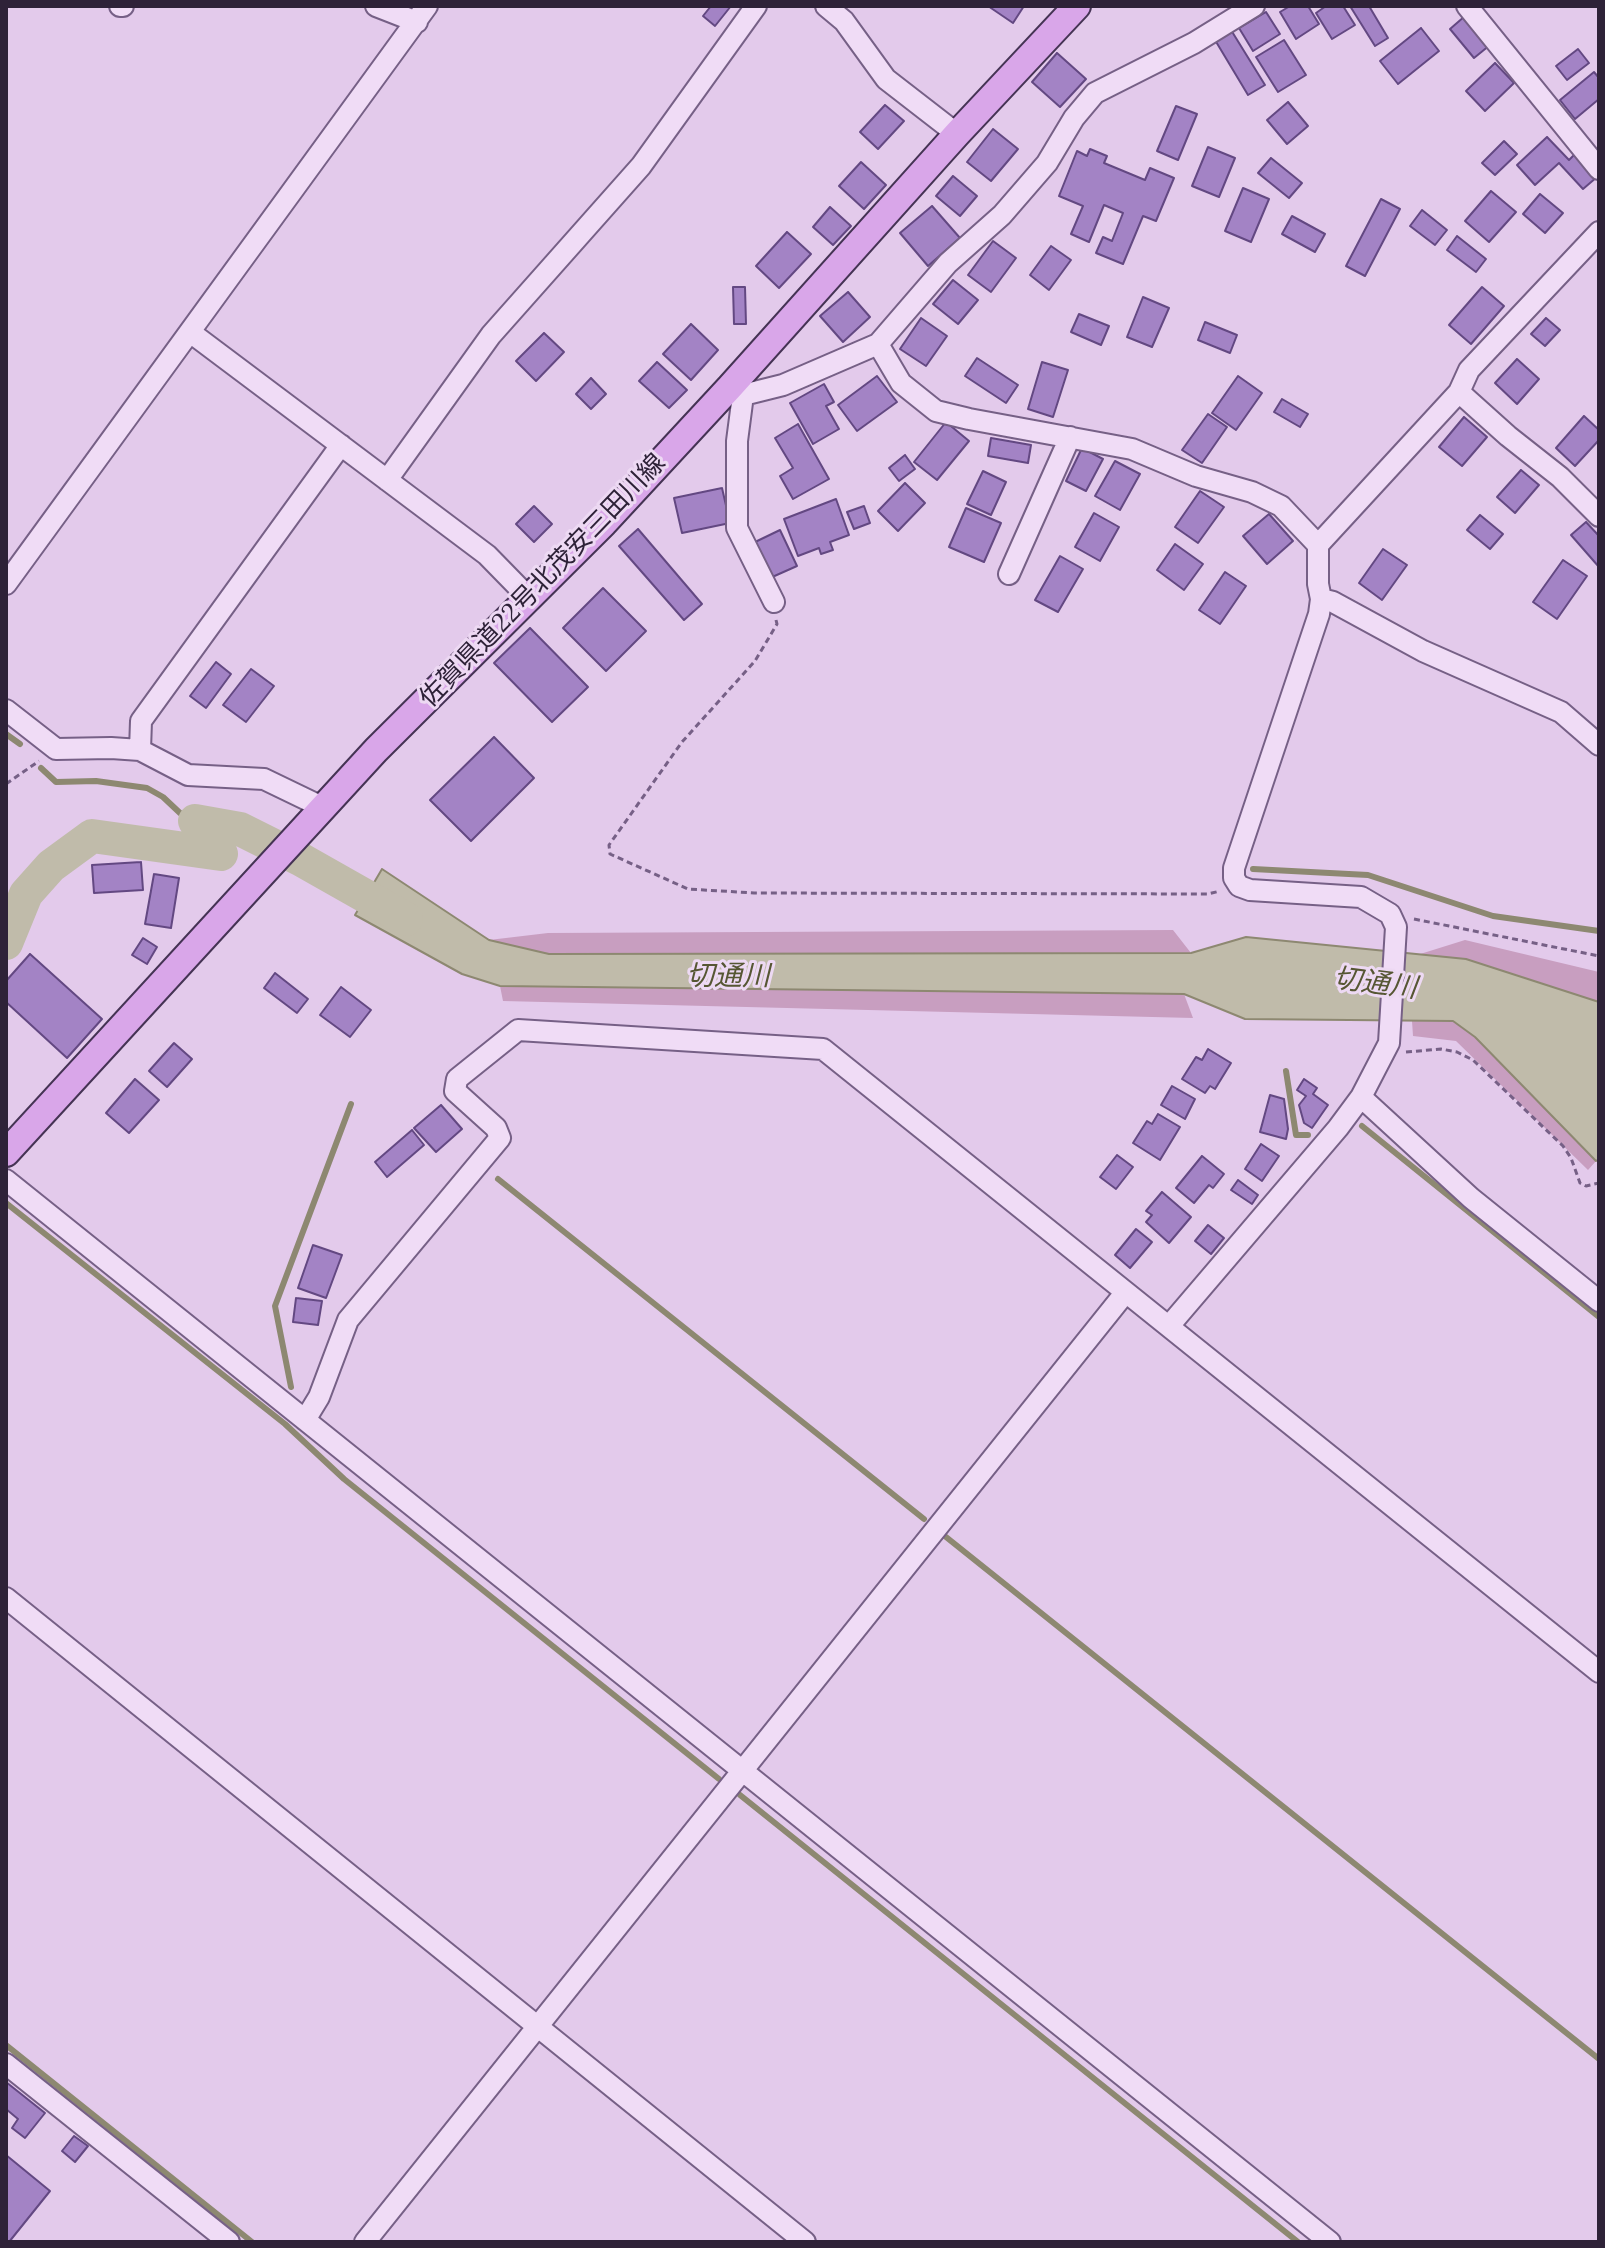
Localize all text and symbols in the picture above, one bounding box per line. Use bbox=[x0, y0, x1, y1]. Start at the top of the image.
street label: 佐賀県道22号北茂安三田川線 bbox=[414, 448, 672, 714]
water label: 切通川 bbox=[686, 960, 770, 994]
water label: 切通川 bbox=[1331, 962, 1419, 1006]

